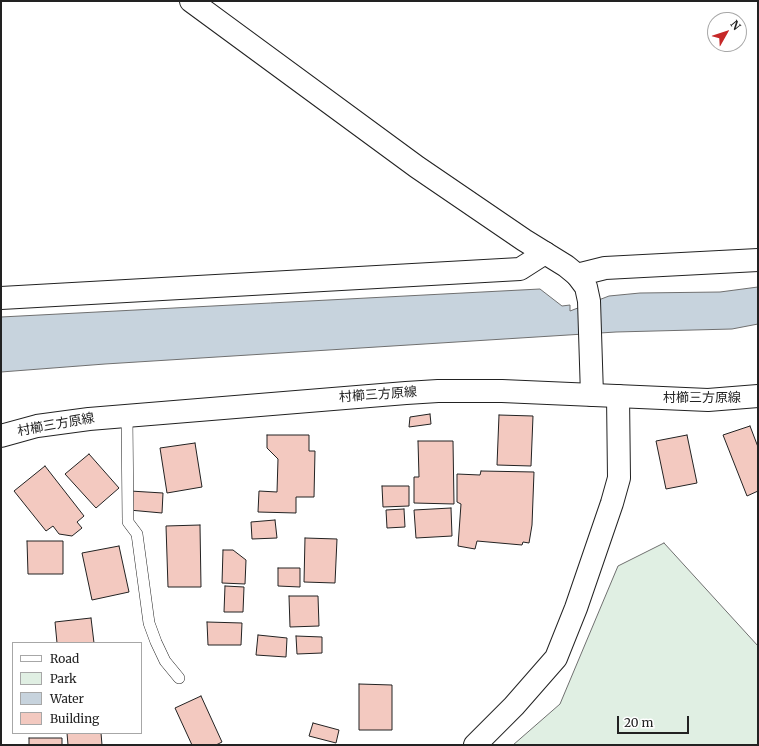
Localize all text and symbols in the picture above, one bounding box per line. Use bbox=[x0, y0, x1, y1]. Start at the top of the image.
north arrow bbox=[707, 12, 747, 52]
text: N bbox=[727, 17, 744, 33]
street label: 村櫛三方原線 bbox=[339, 384, 417, 406]
street label: 村櫛三方原線 bbox=[663, 390, 741, 406]
street label: 村櫛三方原線 bbox=[16, 411, 96, 439]
legend bbox=[12, 642, 142, 734]
text: Road bbox=[50, 651, 79, 666]
text: Park bbox=[50, 671, 77, 686]
text: Water bbox=[50, 691, 84, 706]
scale bar bbox=[619, 708, 691, 734]
text: Building bbox=[50, 711, 99, 726]
text: 20 m bbox=[624, 715, 653, 730]

